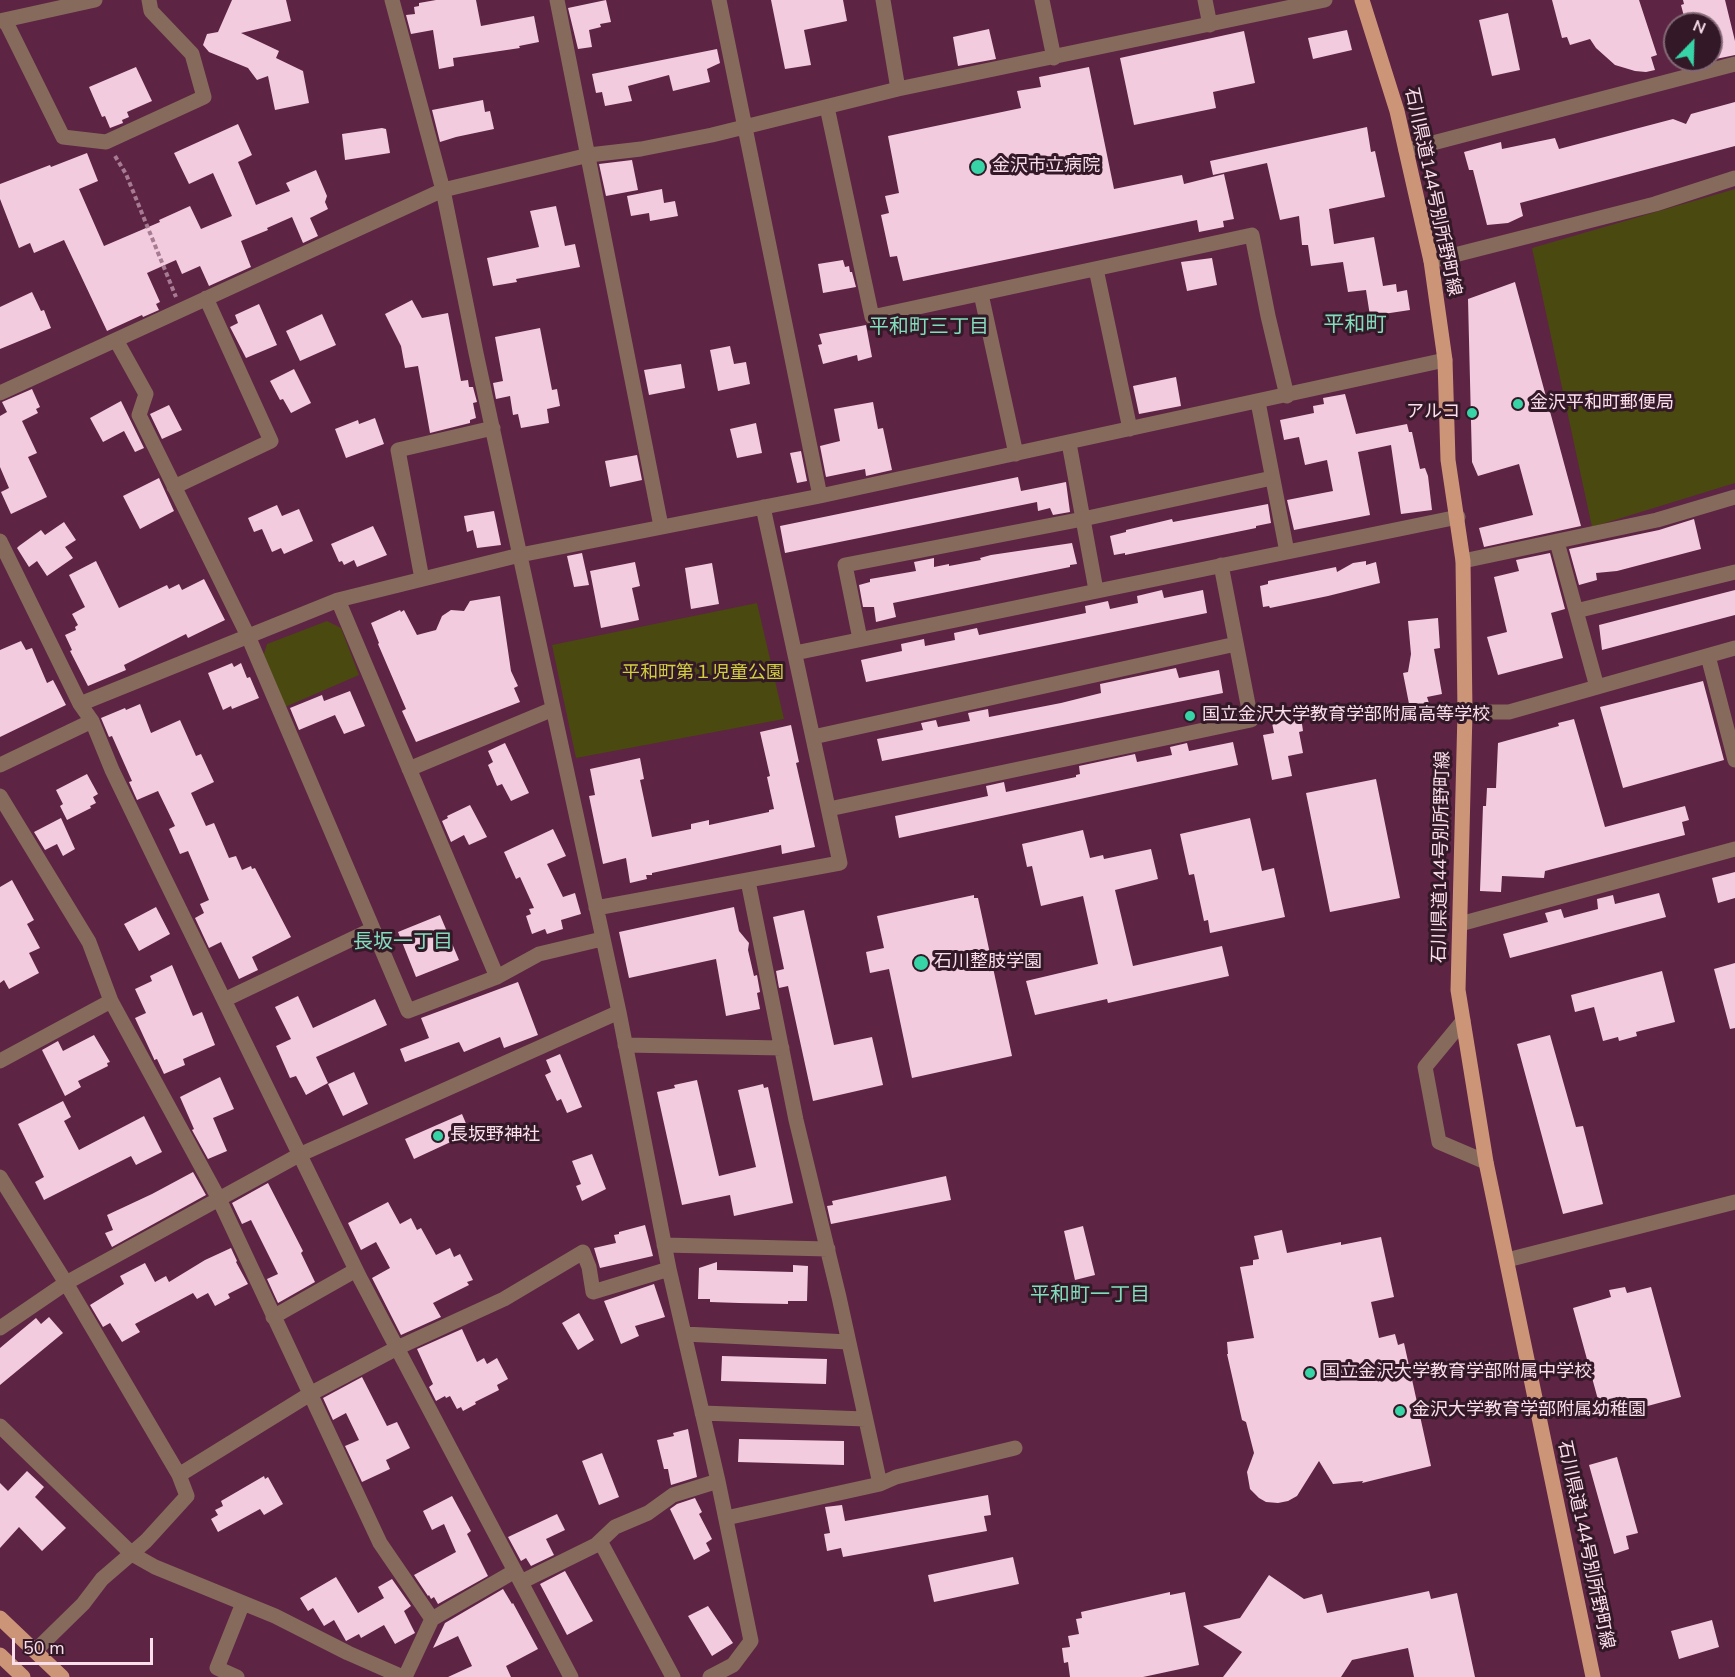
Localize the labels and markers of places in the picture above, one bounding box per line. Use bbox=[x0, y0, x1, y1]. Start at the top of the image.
place label: 金沢市立病院 bbox=[992, 156, 1100, 178]
marker: 金沢市立病院 bbox=[969, 158, 987, 176]
place label: 金沢平和町郵便局 bbox=[1530, 393, 1674, 415]
marker: 金沢平和町郵便局 bbox=[1511, 397, 1525, 411]
place label: アルコ bbox=[1406, 402, 1460, 424]
marker: アルコ bbox=[1465, 406, 1479, 420]
place label: 国立金沢大学教育学部附属高等学校 bbox=[1202, 705, 1490, 727]
marker: 国立金沢大学教育学部附属高等学校 bbox=[1183, 709, 1197, 723]
place label: 石川整肢学園 bbox=[934, 952, 1042, 974]
marker: 石川整肢学園 bbox=[912, 954, 930, 972]
place label: 長坂野神社 bbox=[450, 1125, 540, 1147]
marker: 長坂野神社 bbox=[431, 1129, 445, 1143]
place label: 国立金沢大学教育学部附属中学校 bbox=[1322, 1362, 1592, 1384]
marker: 国立金沢大学教育学部附属中学校 bbox=[1303, 1366, 1317, 1380]
place label: 金沢大学教育学部附属幼稚園 bbox=[1412, 1400, 1646, 1422]
marker: 金沢大学教育学部附属幼稚園 bbox=[1393, 1404, 1407, 1418]

